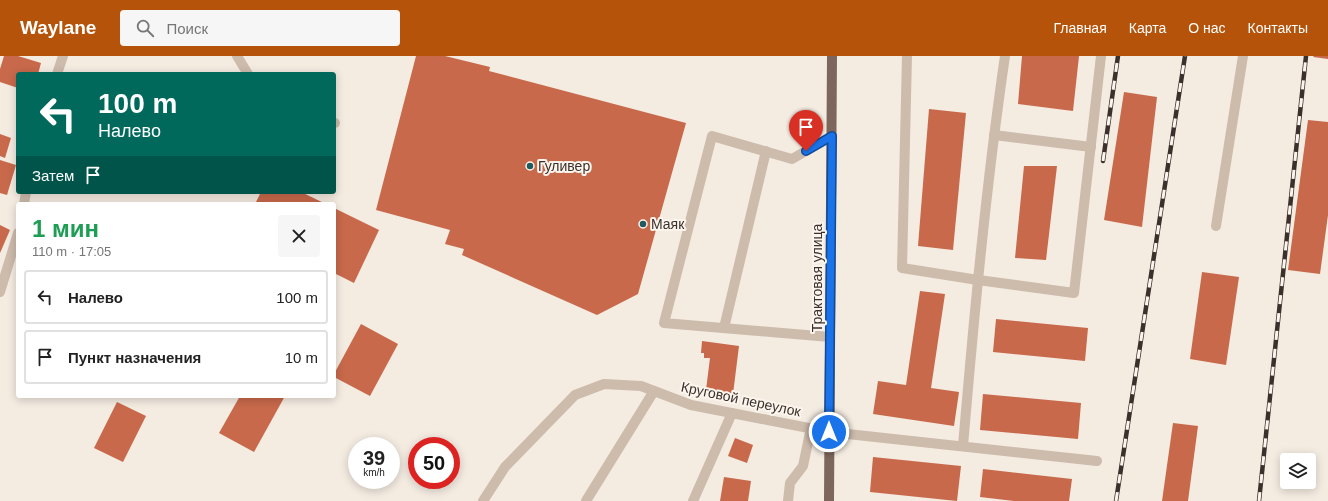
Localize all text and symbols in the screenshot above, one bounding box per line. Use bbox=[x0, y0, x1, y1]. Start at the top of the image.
search box bbox=[120, 10, 400, 46]
text: Waylane bbox=[20, 17, 96, 38]
icon: search bbox=[134, 17, 156, 39]
text: Поиск bbox=[166, 20, 208, 37]
text: Главная bbox=[1053, 20, 1107, 36]
text: Карта bbox=[1129, 20, 1166, 36]
text: О нас bbox=[1188, 20, 1226, 36]
text: Контакты bbox=[1248, 20, 1308, 36]
icon: left bbox=[32, 88, 84, 140]
text: 100 m bbox=[98, 88, 177, 119]
pin bbox=[789, 110, 823, 151]
icon: arrive bbox=[795, 116, 817, 138]
text: Налево bbox=[98, 121, 161, 141]
place label: Гуливер bbox=[538, 158, 590, 174]
marker: Гуливер bbox=[525, 161, 535, 171]
icon: arrive bbox=[82, 164, 104, 186]
text: Затем bbox=[32, 167, 74, 184]
text: 1 мин bbox=[32, 215, 99, 242]
button: close bbox=[278, 215, 320, 257]
place label: Маяк bbox=[651, 216, 685, 232]
marker: Маяк bbox=[638, 219, 648, 229]
street label: Трактовая улица bbox=[809, 223, 825, 332]
text: 110 m · 17:05 bbox=[32, 244, 111, 259]
icon: left bbox=[34, 286, 56, 308]
text: Налево bbox=[68, 289, 123, 306]
text: 100 m bbox=[276, 289, 318, 306]
icon: arrive bbox=[34, 346, 56, 368]
text: Пункт назначения bbox=[68, 349, 201, 366]
text: 10 m bbox=[285, 349, 318, 366]
street label: Круговой переулок bbox=[680, 379, 803, 420]
position arrow bbox=[808, 411, 850, 453]
speed limit sign: 50 bbox=[408, 437, 460, 489]
text: 39 bbox=[363, 447, 385, 469]
map controls bbox=[1280, 453, 1316, 489]
button: layers bbox=[1280, 453, 1316, 489]
text: km/h bbox=[363, 467, 385, 478]

